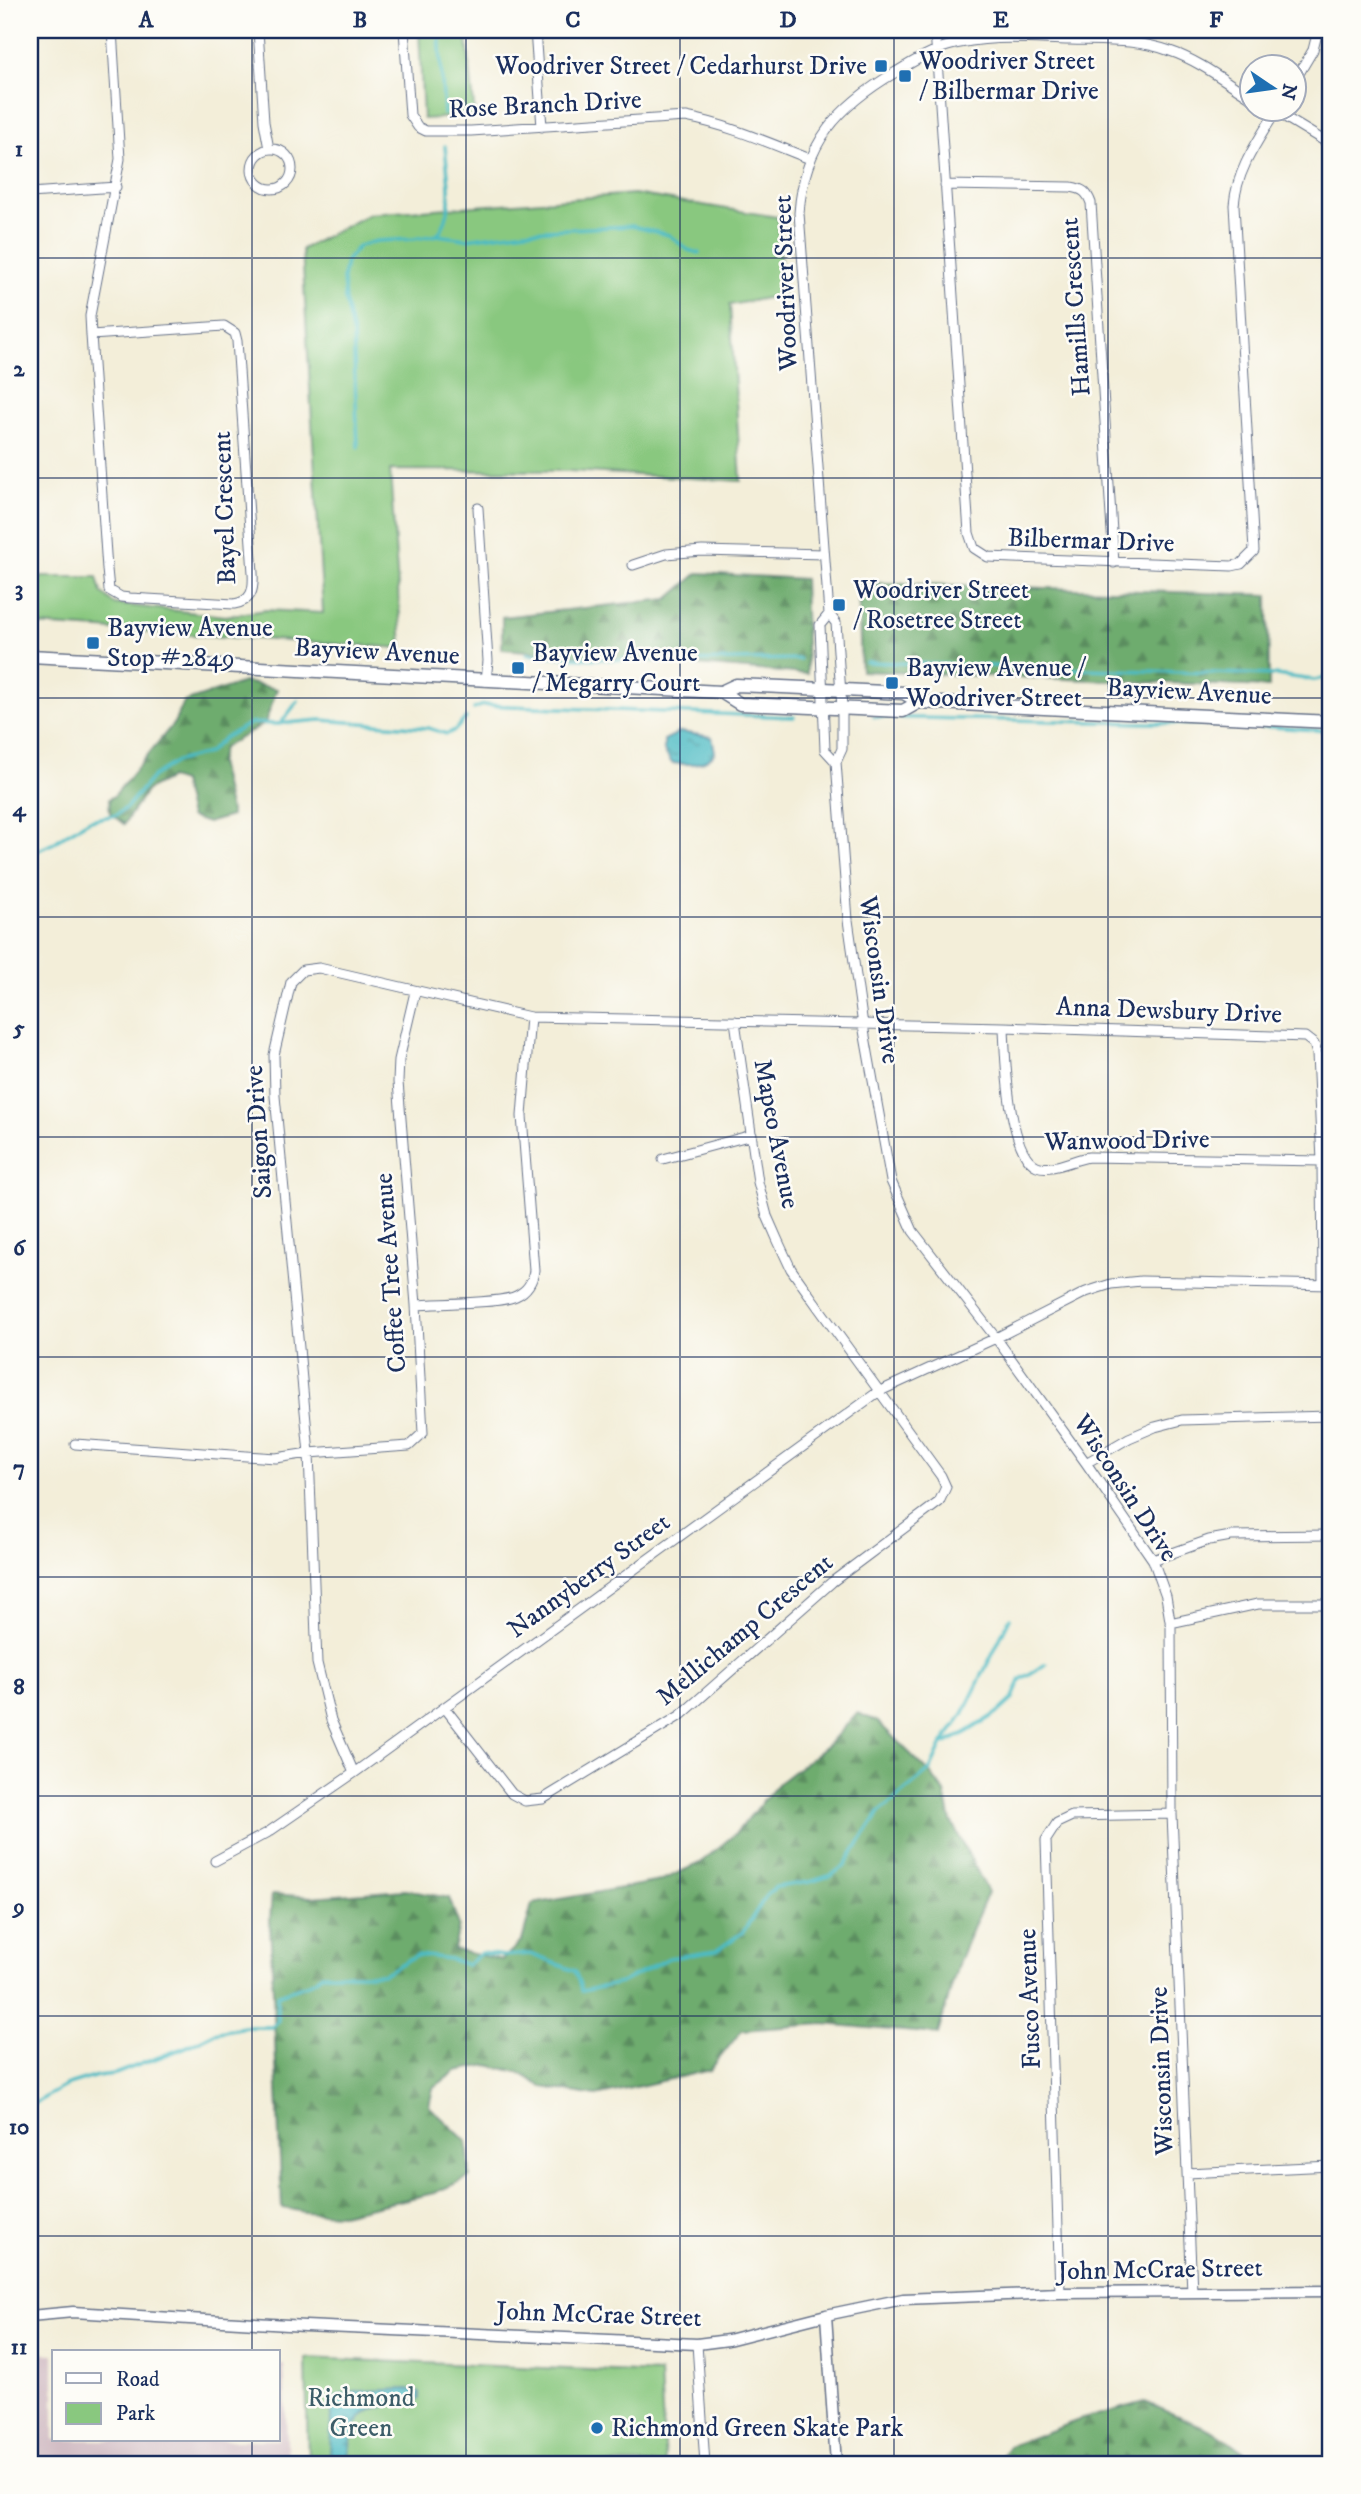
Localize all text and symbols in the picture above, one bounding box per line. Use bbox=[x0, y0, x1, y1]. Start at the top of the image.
text: A bbox=[138, 6, 155, 35]
text: B bbox=[353, 6, 367, 35]
text: C bbox=[565, 6, 581, 35]
text: D bbox=[779, 6, 797, 35]
text: E bbox=[993, 6, 1009, 35]
text: F bbox=[1209, 6, 1224, 35]
place label: Woodriver Street / Bilbermar Drive bbox=[918, 45, 1099, 108]
place label: Woodriver Street / Cedarhurst Drive bbox=[494, 50, 867, 83]
north arrow bbox=[1238, 52, 1308, 122]
marker: Woodriver Street / Cedarhurst Drive bbox=[873, 58, 889, 74]
marker: Woodriver Street / Bilbermar Drive bbox=[897, 68, 913, 84]
text: N bbox=[1275, 81, 1301, 102]
street label: Rose Branch Drive bbox=[447, 83, 643, 127]
text: 1 bbox=[15, 135, 23, 164]
street label: Woodriver Street bbox=[766, 194, 806, 373]
street label: Hamills Crescent bbox=[1053, 217, 1099, 397]
text: 2 bbox=[13, 355, 25, 384]
street label: Bayel Crescent bbox=[206, 431, 244, 585]
street label: Bilbermar Drive bbox=[1007, 522, 1175, 560]
place label: Woodriver Street / Rosetree Street bbox=[852, 574, 1029, 637]
text: 3 bbox=[15, 575, 23, 604]
marker: Woodriver Street / Rosetree Street bbox=[831, 597, 847, 613]
place label: Bayview Avenue Stop #2849 bbox=[107, 612, 273, 675]
street label: Bayview Avenue bbox=[293, 631, 461, 673]
marker: Bayview Avenue Stop #2849 bbox=[85, 635, 101, 651]
place label: Bayview Avenue / Megarry Court bbox=[532, 637, 700, 700]
place label: Bayview Avenue / Woodriver Street bbox=[905, 652, 1086, 715]
marker: Bayview Avenue / Megarry Court bbox=[510, 660, 526, 676]
street label: Bayview Avenue bbox=[1105, 671, 1273, 713]
marker: Bayview Avenue / Woodriver Street bbox=[884, 675, 900, 691]
text: 4 bbox=[12, 795, 27, 824]
street label: Wisconsin Drive bbox=[851, 893, 907, 1066]
street label: Anna Dewsbury Drive bbox=[1056, 991, 1282, 1031]
text: 5 bbox=[12, 1014, 25, 1043]
street label: Mapeo Avenue bbox=[745, 1056, 807, 1212]
street label: Saigon Drive bbox=[238, 1064, 280, 1200]
street label: Wanwood Drive bbox=[1043, 1123, 1210, 1159]
street label: Coffee Tree Avenue bbox=[368, 1172, 414, 1374]
text: 6 bbox=[13, 1234, 27, 1263]
street label: Wisconsin Drive bbox=[1065, 1407, 1185, 1568]
text: 7 bbox=[13, 1454, 25, 1483]
street label: Nannyberry Street bbox=[501, 1506, 677, 1646]
street label: Mellichamp Crescent bbox=[650, 1546, 840, 1714]
text: 8 bbox=[13, 1673, 25, 1702]
text: 9 bbox=[11, 1893, 25, 1922]
street label: Fusco Avenue bbox=[1011, 1928, 1049, 2070]
street label: Wisconsin Drive bbox=[1143, 1986, 1181, 2157]
text: 10 bbox=[9, 2113, 29, 2142]
street label: John McCrae Street bbox=[1055, 2252, 1263, 2288]
street label: John McCrae Street bbox=[494, 2295, 702, 2335]
text: 11 bbox=[11, 2333, 27, 2362]
legend bbox=[52, 2350, 280, 2442]
text: Road bbox=[116, 2367, 160, 2393]
park label: Richmond Green bbox=[307, 2382, 415, 2445]
text: Park bbox=[116, 2401, 156, 2427]
place label: Richmond Green Skate Park bbox=[611, 2412, 903, 2445]
marker: Richmond Green Skate Park bbox=[589, 2420, 605, 2436]

